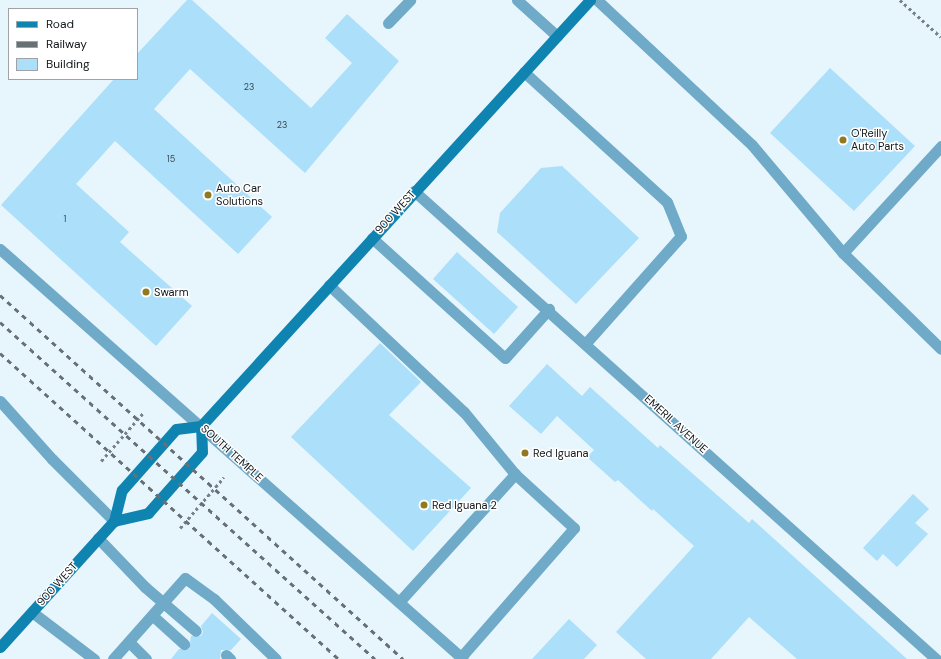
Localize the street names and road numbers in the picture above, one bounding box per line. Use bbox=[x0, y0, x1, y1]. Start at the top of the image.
street label: 900 WEST bbox=[372, 187, 418, 237]
street label: EMERIL AVENUE bbox=[642, 392, 710, 456]
street label: SOUTH TEMPLE bbox=[198, 422, 266, 484]
street label: 900 WEST bbox=[34, 559, 80, 609]

